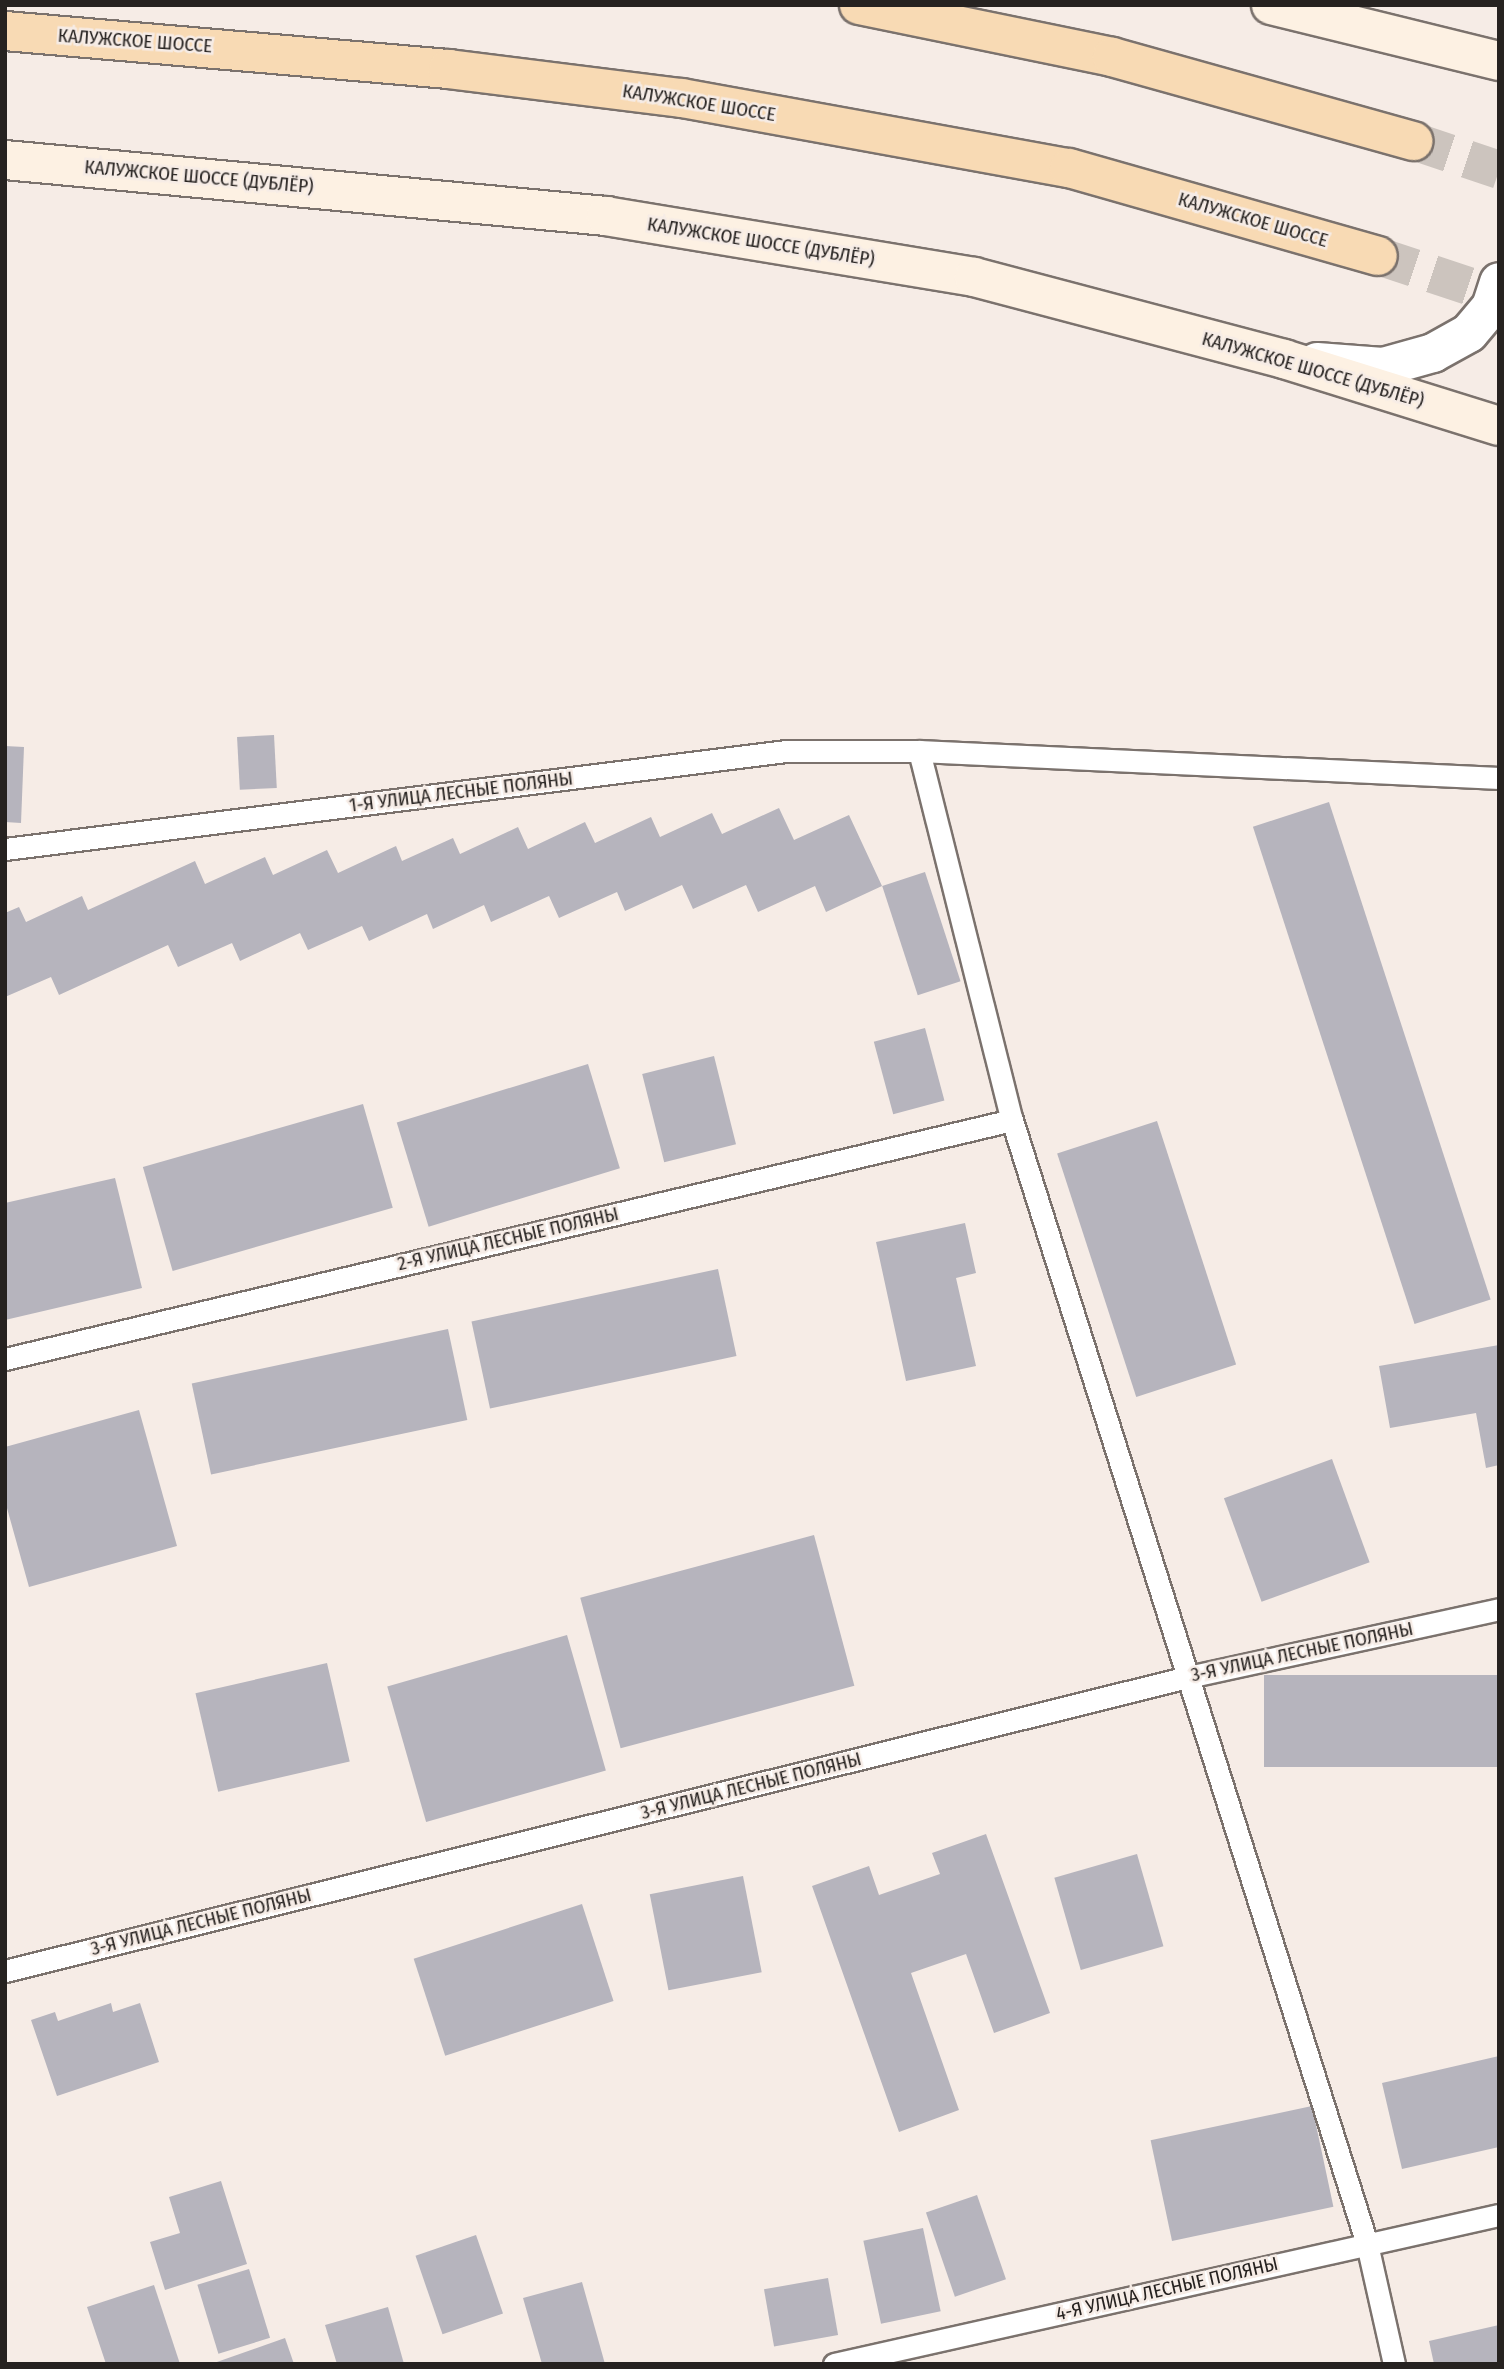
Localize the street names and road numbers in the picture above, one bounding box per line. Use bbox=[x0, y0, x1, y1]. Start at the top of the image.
street label: КАЛУЖСКОЕ ШОССЕ bbox=[57, 24, 213, 58]
street label: КАЛУЖСКОЕ ШОССЕ bbox=[621, 80, 777, 126]
street label: КАЛУЖСКОЕ ШОССЕ (ДУБЛЁР) bbox=[83, 156, 315, 198]
street label: КАЛУЖСКОЕ ШОССЕ bbox=[1176, 188, 1330, 252]
street label: КАЛУЖСКОЕ ШОССЕ (ДУБЛЁР) bbox=[646, 213, 876, 271]
street label: КАЛУЖСКОЕ ШОССЕ (ДУБЛЁР) bbox=[1199, 327, 1427, 413]
street label: 1-Я УЛИЦА ЛЕСНЫЕ ПОЛЯНЫ bbox=[348, 767, 574, 817]
street label: 2-Я УЛИЦА ЛЕСНЫЕ ПОЛЯНЫ bbox=[395, 1202, 621, 1276]
street label: 3-Я УЛИЦА ЛЕСНЫЕ ПОЛЯНЫ bbox=[1189, 1617, 1415, 1687]
street label: 3-Я УЛИЦА ЛЕСНЫЕ ПОЛЯНЫ bbox=[638, 1748, 864, 1824]
street label: 3-Я УЛИЦА ЛЕСНЫЕ ПОЛЯНЫ bbox=[88, 1884, 314, 1960]
street label: 4-Я УЛИЦА ЛЕСНЫЕ ПОЛЯНЫ bbox=[1054, 2252, 1280, 2326]

